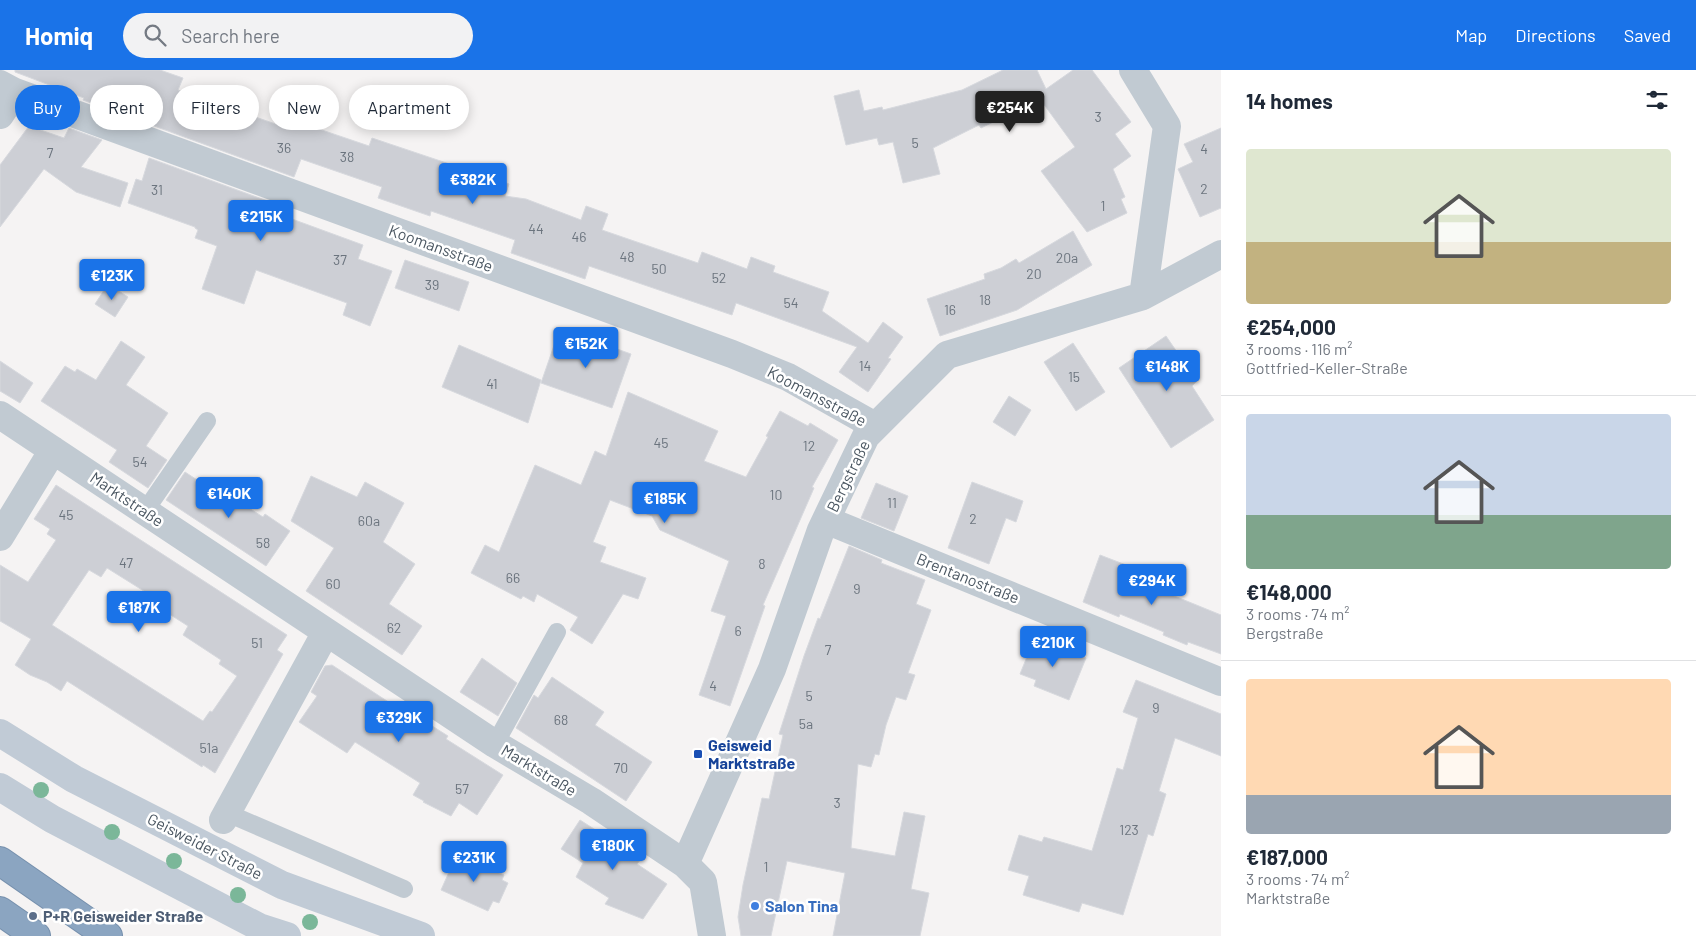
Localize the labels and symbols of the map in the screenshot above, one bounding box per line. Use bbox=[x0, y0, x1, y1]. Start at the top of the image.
pin: €254K bbox=[975, 90, 1045, 133]
house number: 3 bbox=[1094, 108, 1102, 125]
house number: 5 bbox=[911, 134, 919, 151]
house number: 36 bbox=[277, 139, 291, 156]
house number: 4 bbox=[1200, 140, 1208, 157]
house number: 7 bbox=[47, 144, 54, 161]
house number: 38 bbox=[340, 148, 354, 165]
pin: €382K bbox=[438, 162, 508, 205]
house number: 2 bbox=[1200, 180, 1208, 197]
house number: 31 bbox=[151, 181, 163, 198]
house number: 1 bbox=[1101, 197, 1105, 214]
pin: €215K bbox=[226, 200, 296, 242]
street label: Koomansstraße bbox=[387, 220, 496, 275]
house number: 44 bbox=[528, 220, 544, 237]
house number: 46 bbox=[572, 228, 586, 245]
house number: 48 bbox=[619, 248, 635, 265]
house number: 20a bbox=[1056, 249, 1078, 266]
house number: 37 bbox=[333, 251, 347, 268]
pin: €123K bbox=[77, 258, 147, 301]
house number: 50 bbox=[651, 260, 667, 277]
house number: 20 bbox=[1026, 265, 1042, 282]
house number: 52 bbox=[712, 269, 726, 286]
house number: 39 bbox=[425, 276, 439, 293]
house number: 18 bbox=[979, 291, 991, 308]
house number: 54 bbox=[784, 294, 798, 311]
house number: 16 bbox=[944, 301, 956, 318]
pin: €152K bbox=[551, 326, 621, 369]
pin: €148K bbox=[1132, 350, 1202, 392]
house number: 14 bbox=[859, 357, 871, 374]
street label: Koomansstraße bbox=[764, 361, 870, 430]
house number: 15 bbox=[1068, 368, 1080, 385]
house number: 41 bbox=[486, 375, 498, 392]
house number: 45 bbox=[654, 434, 668, 451]
house number: 12 bbox=[803, 437, 815, 454]
street label: Bergstraße bbox=[822, 437, 873, 515]
house number: 54 bbox=[133, 453, 147, 470]
street label: Marktstraße bbox=[87, 467, 167, 530]
pin: €140K bbox=[194, 476, 264, 519]
pin: €185K bbox=[630, 482, 700, 524]
house number: 10 bbox=[770, 486, 782, 503]
house number: 11 bbox=[887, 494, 897, 511]
house number: 45 bbox=[59, 506, 73, 523]
house number: 2 bbox=[969, 510, 977, 527]
house number: 60a bbox=[358, 512, 380, 529]
house number: 58 bbox=[256, 534, 270, 551]
street label: Brentanostraße bbox=[914, 548, 1022, 607]
house number: 47 bbox=[119, 554, 133, 571]
house number: 8 bbox=[758, 555, 766, 572]
pin: €294K bbox=[1117, 564, 1187, 606]
house number: 66 bbox=[506, 569, 520, 586]
house number: 60 bbox=[325, 575, 341, 592]
house number: 9 bbox=[853, 580, 861, 597]
pin: €187K bbox=[104, 590, 174, 633]
house number: 62 bbox=[387, 619, 401, 636]
house number: 6 bbox=[734, 622, 742, 639]
pin: €210K bbox=[1018, 626, 1088, 668]
house number: 51 bbox=[251, 634, 263, 651]
house number: 7 bbox=[825, 641, 832, 658]
house number: 4 bbox=[709, 677, 717, 694]
house number: 5 bbox=[805, 687, 813, 704]
house number: 9 bbox=[1152, 699, 1160, 716]
pin: €329K bbox=[364, 700, 434, 743]
house number: 68 bbox=[554, 711, 568, 728]
house number: 5a bbox=[799, 715, 813, 732]
place label: Geisweid Marktstraße bbox=[708, 735, 795, 772]
house number: 51a bbox=[200, 739, 218, 756]
street label: Marktstraße bbox=[498, 740, 580, 799]
marker: Geisweid Marktstraße bbox=[692, 748, 704, 760]
house number: 70 bbox=[614, 759, 628, 776]
house number: 57 bbox=[455, 780, 469, 797]
house number: 3 bbox=[833, 794, 841, 811]
street label: Geisweider Straße bbox=[145, 808, 266, 883]
house number: 123 bbox=[1119, 821, 1139, 838]
pin: €180K bbox=[578, 828, 648, 871]
pin: €231K bbox=[439, 840, 509, 883]
house number: 1 bbox=[764, 858, 768, 875]
place label: Salon Tina bbox=[765, 896, 838, 915]
marker: Salon Tina bbox=[749, 900, 761, 912]
place label: P+R Geisweider Straße bbox=[43, 906, 204, 925]
marker: P+R Geisweider Straße bbox=[27, 910, 39, 922]

